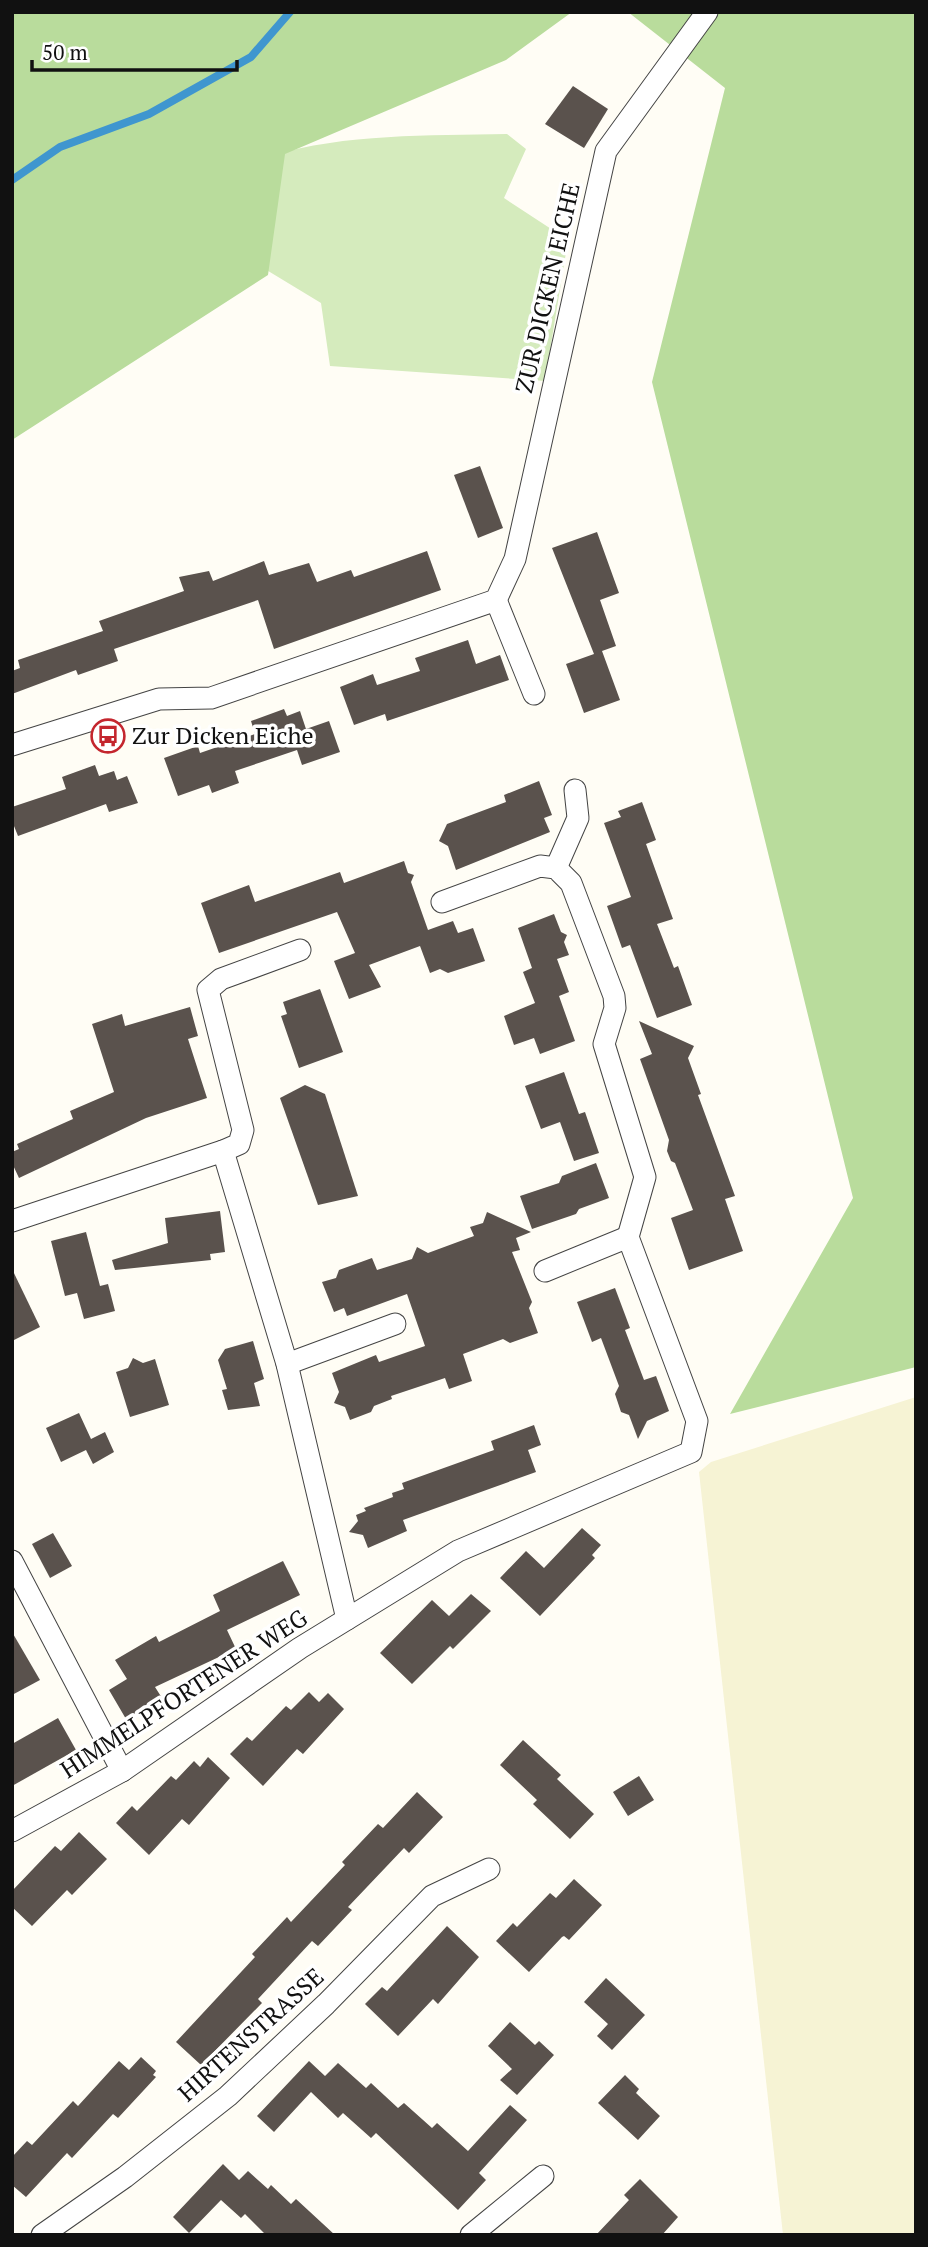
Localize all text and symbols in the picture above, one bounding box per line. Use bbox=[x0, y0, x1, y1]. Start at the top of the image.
scale bar bbox=[32, 28, 236, 72]
text: 50 m bbox=[42, 38, 88, 66]
street label: ZUR DICKEN EICHE bbox=[507, 179, 587, 396]
bus stop icon: Zur Dicken Eiche bbox=[89, 717, 127, 755]
place label: Zur Dicken Eiche bbox=[132, 719, 314, 751]
street label: HIMMELPFORTENER WEG bbox=[54, 1601, 313, 1785]
street label: HIRTENSTRASSE bbox=[171, 1960, 330, 2108]

